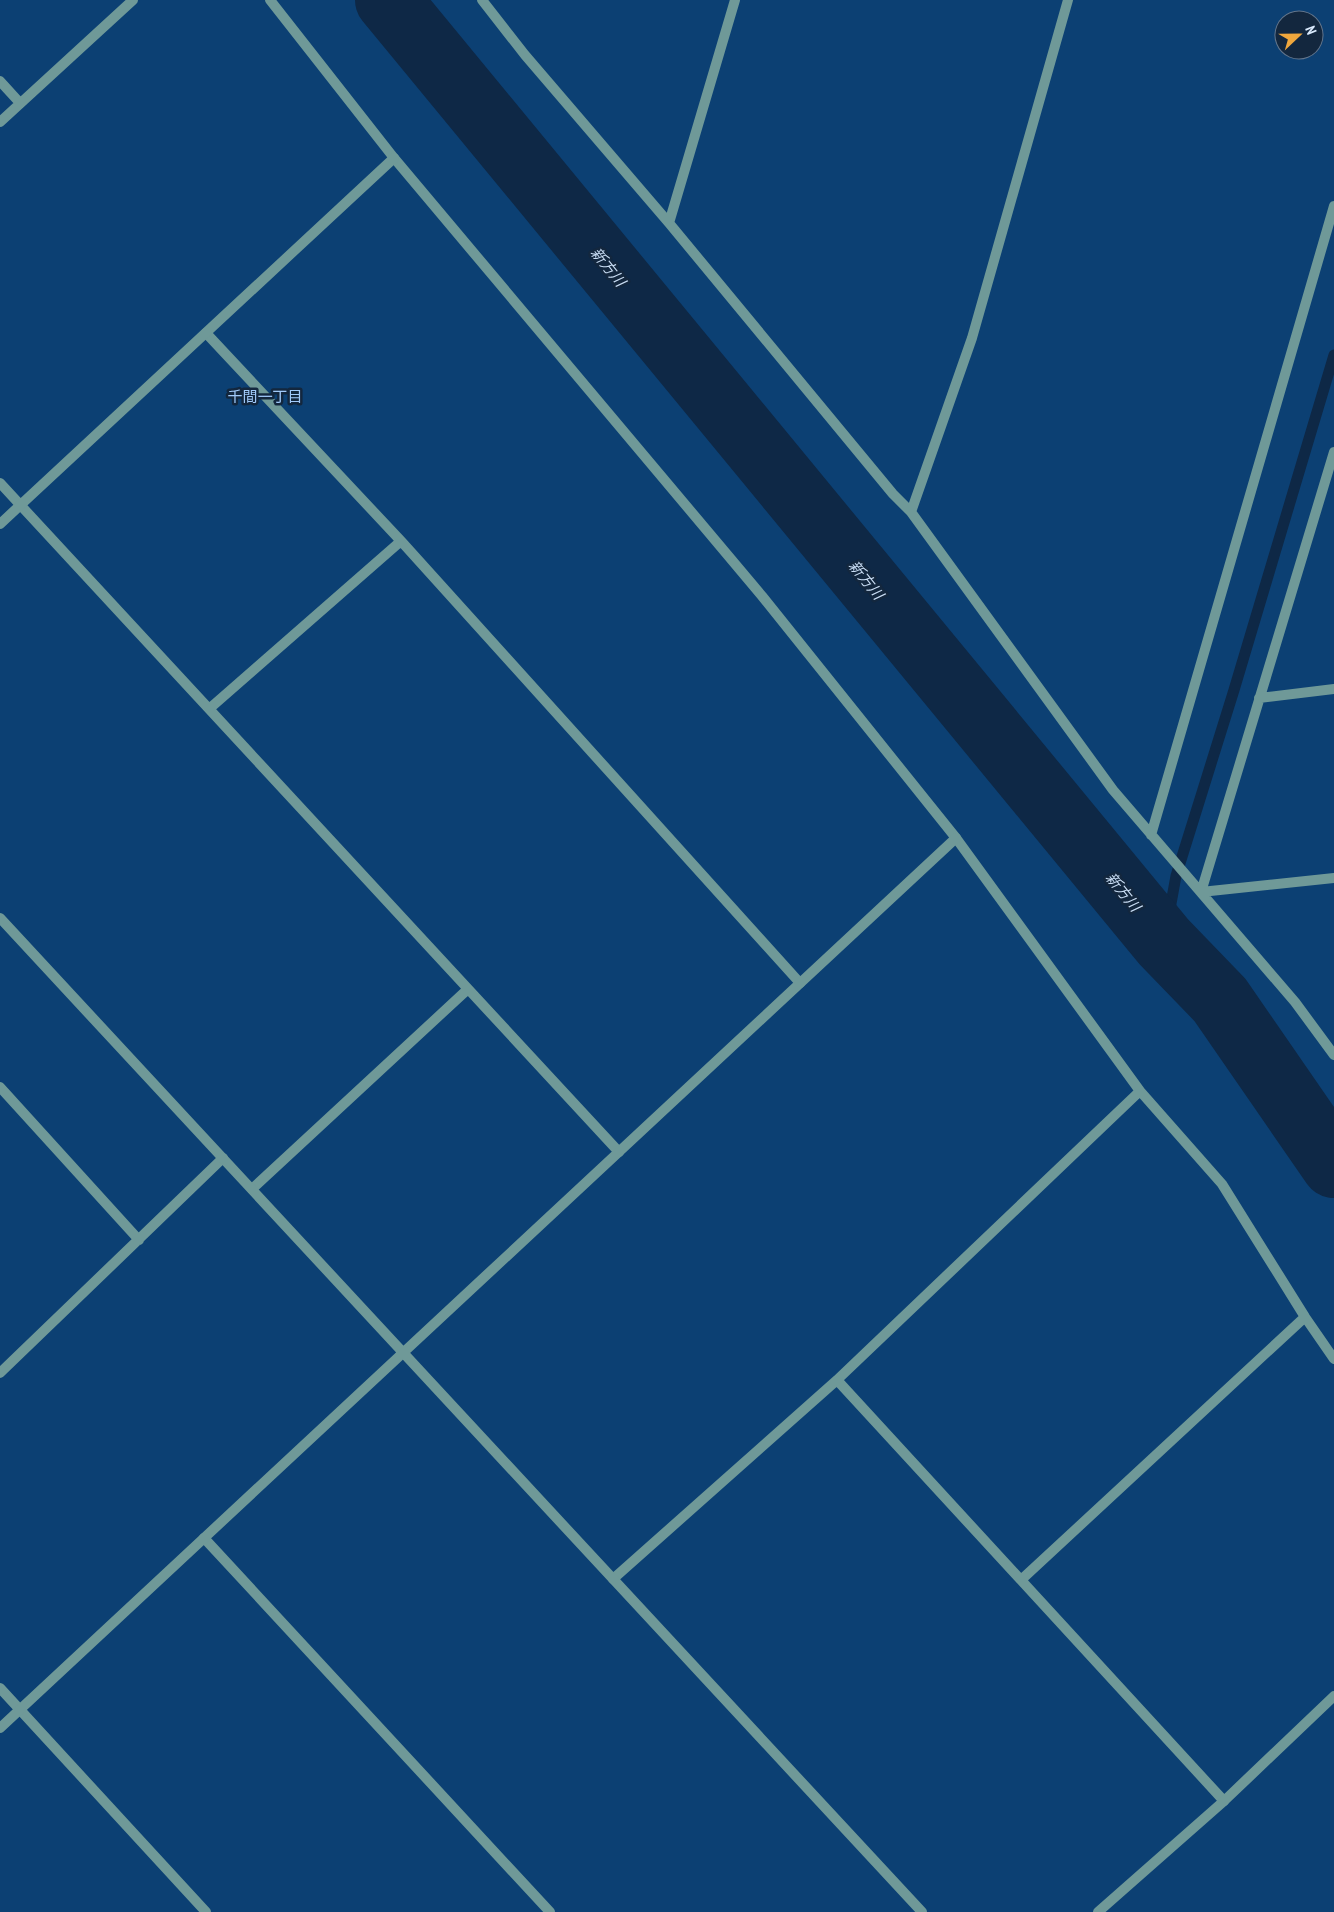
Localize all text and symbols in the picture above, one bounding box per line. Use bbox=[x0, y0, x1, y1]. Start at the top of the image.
north arrow bbox=[1274, 10, 1324, 60]
text: N bbox=[1301, 23, 1321, 37]
water label: 新方川 bbox=[587, 243, 631, 292]
district label: 千間一丁目 bbox=[227, 387, 303, 406]
water label: 新方川 bbox=[845, 556, 889, 605]
water label: 新方川 bbox=[1102, 868, 1146, 917]

